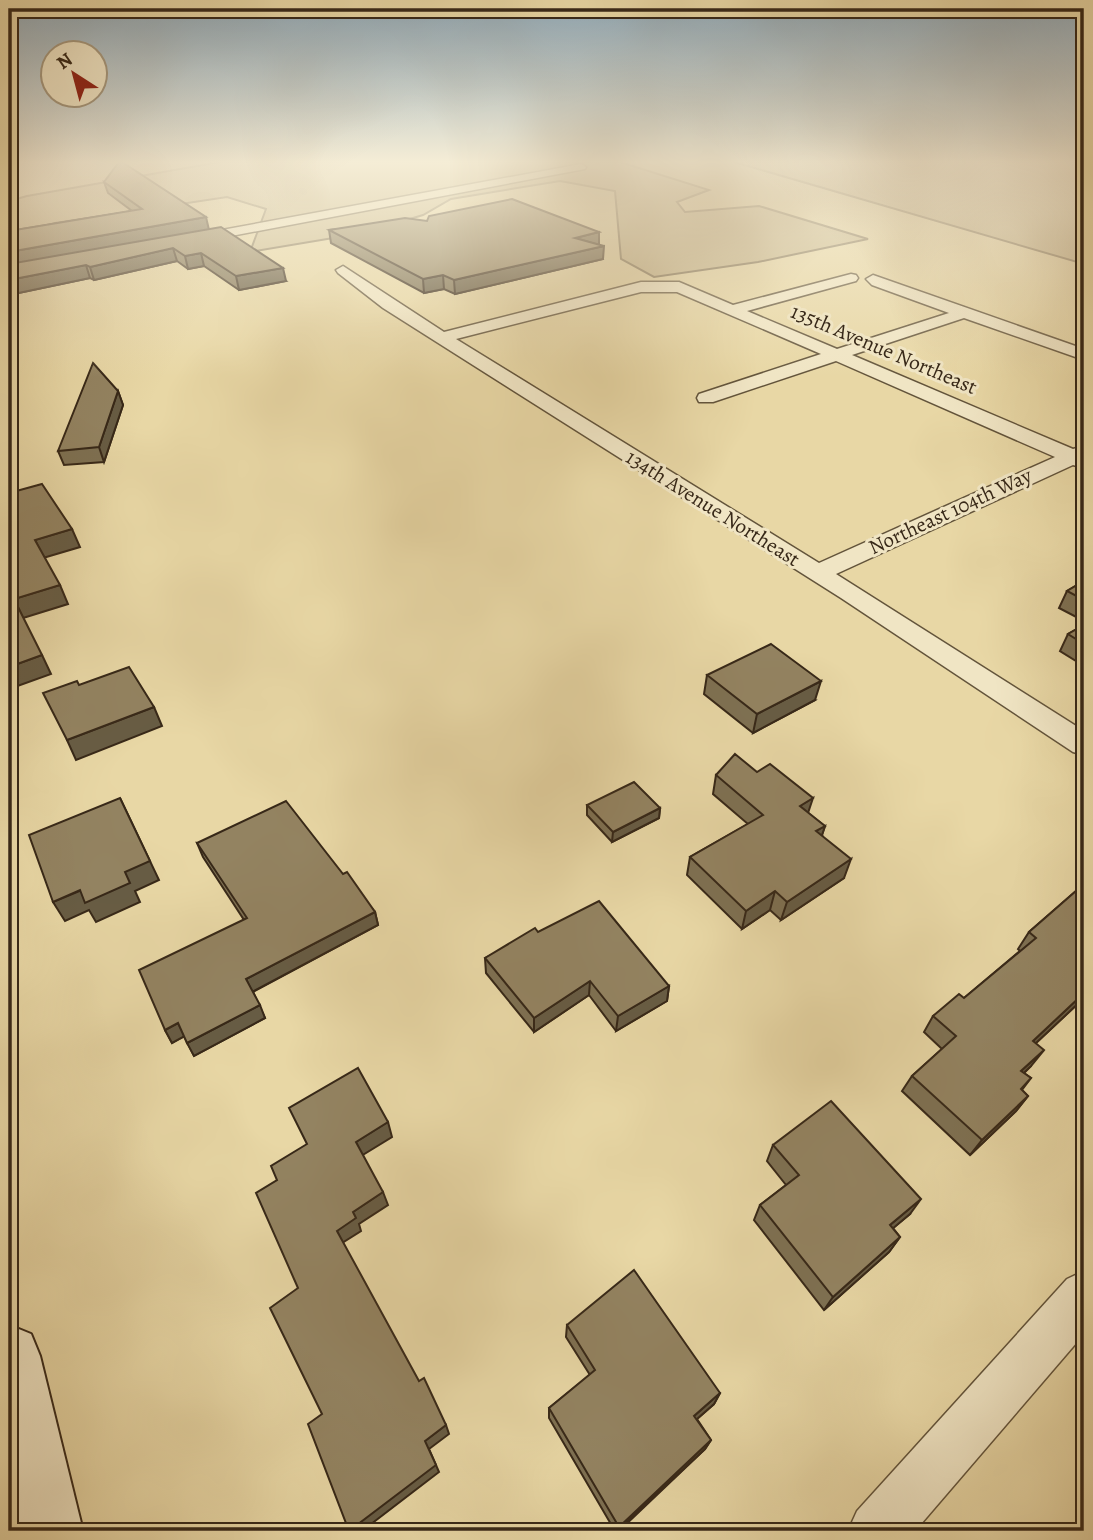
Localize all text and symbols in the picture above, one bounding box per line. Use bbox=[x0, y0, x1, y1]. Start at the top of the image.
north arrow bbox=[38, 38, 108, 108]
text: N bbox=[51, 46, 78, 76]
street label: 135th Avenue Northeast bbox=[787, 297, 982, 401]
street label: 134th Avenue Northeast bbox=[621, 443, 805, 573]
street label: Northeast 104th Way bbox=[864, 461, 1037, 561]

